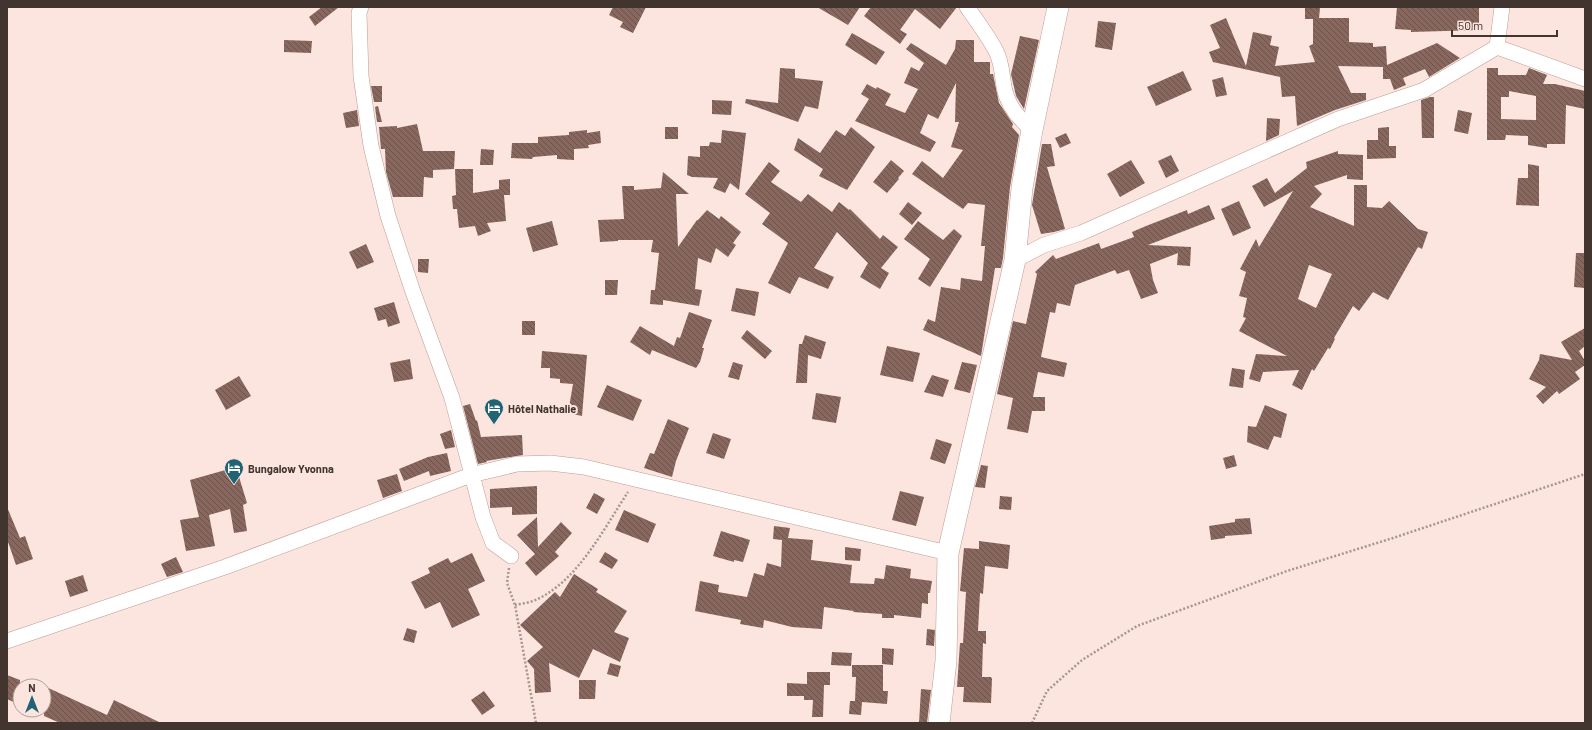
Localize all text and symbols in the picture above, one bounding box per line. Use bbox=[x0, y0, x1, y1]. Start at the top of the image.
scale bar bbox=[1452, 12, 1557, 38]
text: 50 m bbox=[1458, 18, 1483, 32]
hotel icon: Hôtel Nathalie bbox=[483, 397, 505, 425]
place label: Hôtel Nathalie bbox=[508, 402, 576, 415]
hotel icon: Bungalow Yvonna bbox=[223, 457, 245, 485]
place label: Bungalow Yvonna bbox=[248, 462, 334, 475]
north arrow bbox=[12, 678, 52, 718]
text: N bbox=[28, 681, 36, 694]

